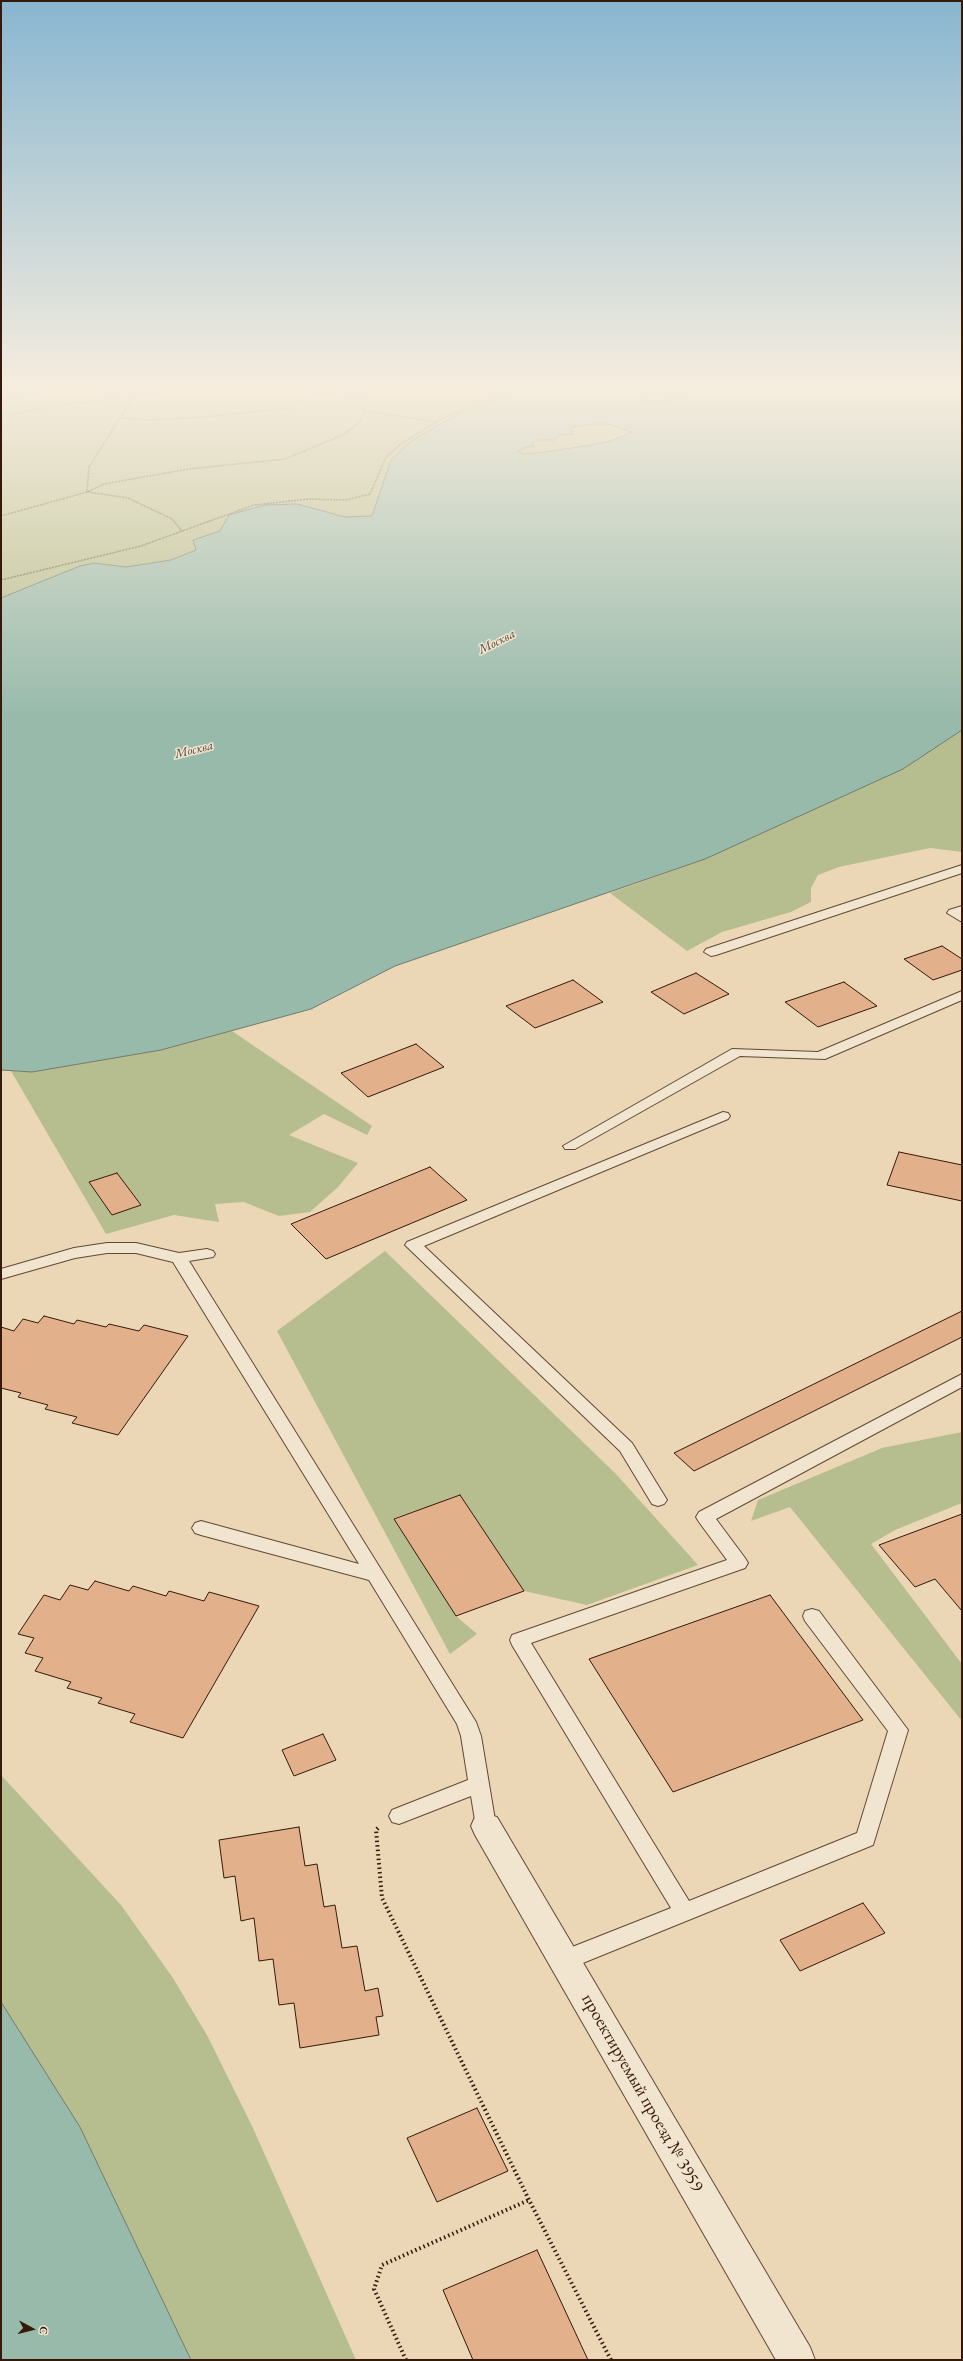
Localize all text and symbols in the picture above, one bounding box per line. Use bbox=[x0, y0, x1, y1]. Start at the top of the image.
water label: Москва bbox=[476, 626, 518, 658]
water label: Москва bbox=[173, 738, 215, 762]
street label: проектируемый проезд № 3959 bbox=[576, 1990, 708, 2196]
north arrow bbox=[12, 2309, 52, 2349]
text: С bbox=[36, 2326, 51, 2335]

